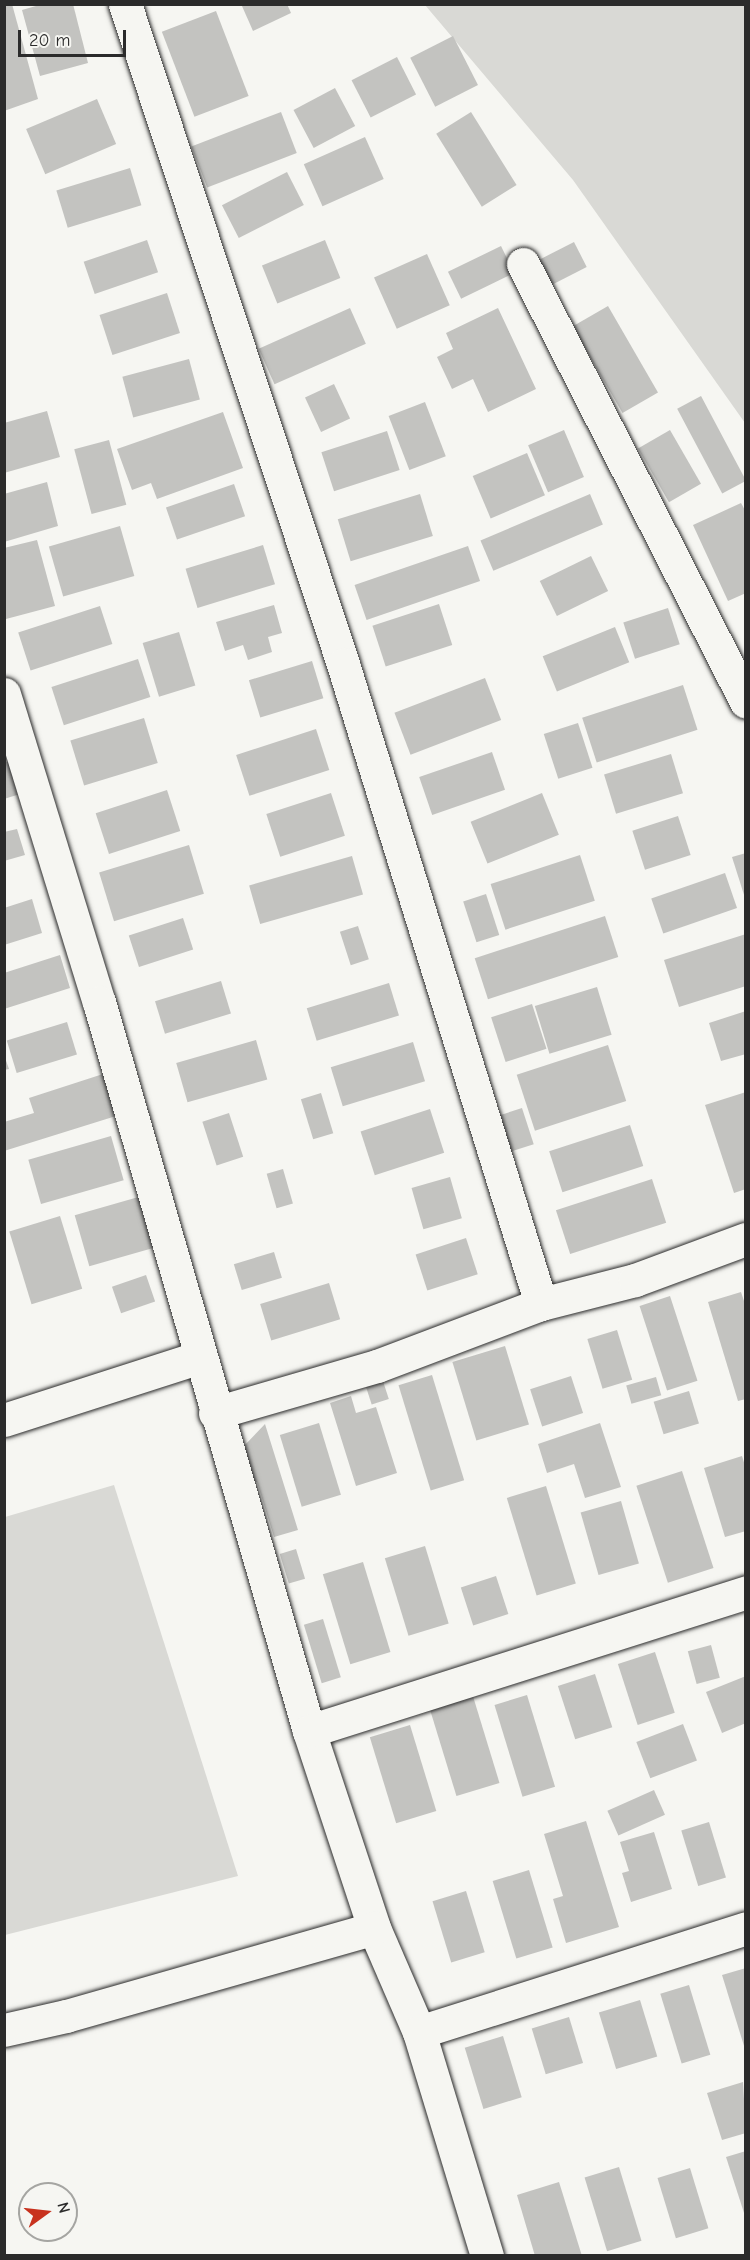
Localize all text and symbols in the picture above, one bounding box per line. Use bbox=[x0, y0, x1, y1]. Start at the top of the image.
scale bar bbox=[21, 18, 129, 56]
text: 20 m bbox=[29, 30, 70, 51]
north arrow bbox=[18, 2182, 78, 2242]
text: N bbox=[53, 2200, 73, 2215]

